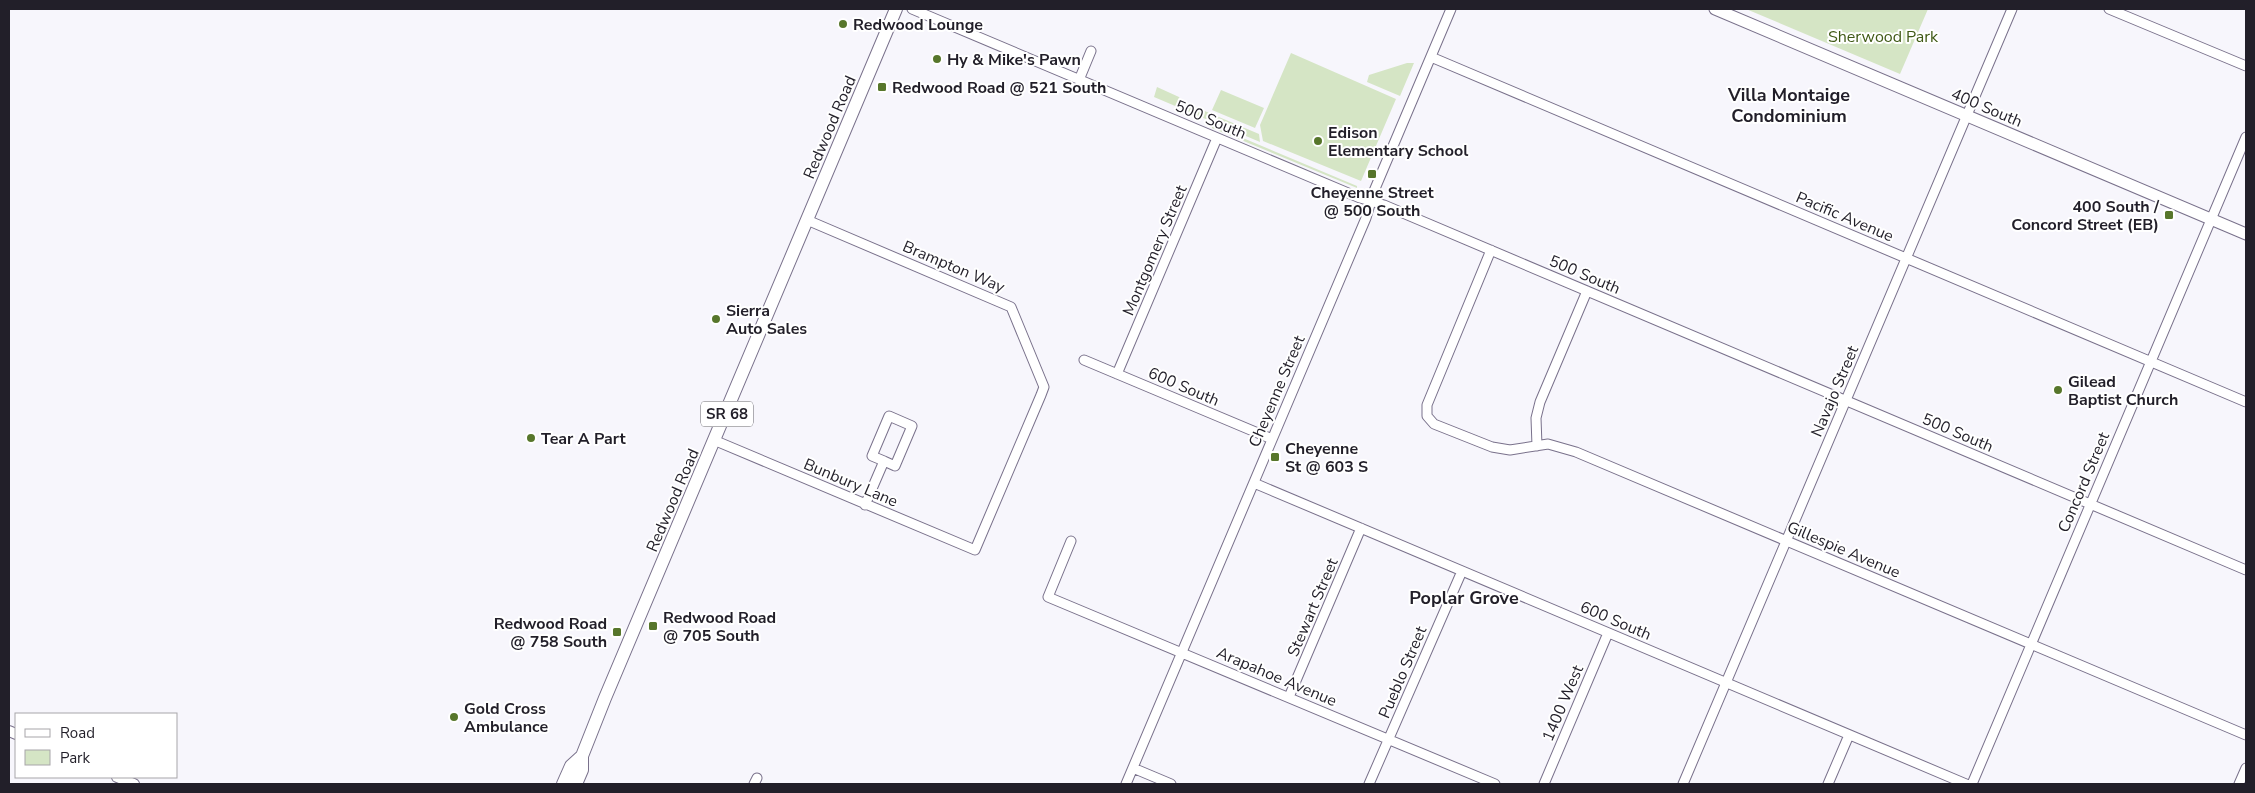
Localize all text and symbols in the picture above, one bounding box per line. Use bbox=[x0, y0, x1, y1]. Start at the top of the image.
place label: Redwood Lounge bbox=[853, 14, 983, 36]
marker: Redwood Lounge bbox=[837, 18, 849, 30]
park label: Sherwood Park bbox=[1828, 26, 1939, 48]
place label: Hy & Mike's Pawn bbox=[947, 49, 1081, 71]
marker: Hy & Mike's Pawn bbox=[931, 53, 943, 65]
street label: Redwood Road bbox=[798, 72, 862, 182]
place label: Redwood Road @ 521 South bbox=[892, 77, 1106, 99]
marker: Redwood Road @ 521 South bbox=[876, 81, 888, 93]
district label: Villa Montaige Condominium bbox=[1727, 83, 1850, 128]
street label: 400 South bbox=[1948, 83, 2026, 133]
street label: 500 South bbox=[1172, 95, 1250, 145]
place label: Edison Elementary School bbox=[1328, 122, 1468, 162]
marker: Edison Elementary School bbox=[1312, 135, 1324, 147]
marker: Cheyenne Street @ 500 South bbox=[1366, 168, 1378, 180]
street label: Montgomery Street bbox=[1117, 181, 1193, 319]
place label: Cheyenne Street @ 500 South bbox=[1310, 182, 1434, 222]
street label: Pacific Avenue bbox=[1792, 186, 1897, 247]
place label: 400 South / Concord Street (EB) bbox=[2011, 196, 2160, 236]
marker: 400 South / Concord Street (EB) bbox=[2163, 209, 2175, 221]
street label: Brampton Way bbox=[899, 236, 1009, 299]
street label: 500 South bbox=[1546, 250, 1624, 300]
place label: Sierra Auto Sales bbox=[726, 300, 807, 340]
marker: Sierra Auto Sales bbox=[710, 313, 722, 325]
street label: Cheyenne Street bbox=[1243, 332, 1311, 451]
street label: Navajo Street bbox=[1806, 342, 1864, 440]
street label: 600 South bbox=[1145, 362, 1223, 412]
place label: Gilead Baptist Church bbox=[2068, 371, 2178, 411]
marker: Gilead Baptist Church bbox=[2052, 384, 2064, 396]
road number: SR 68 bbox=[701, 402, 753, 426]
street label: 500 South bbox=[1919, 408, 1997, 458]
place label: Tear A Part bbox=[541, 428, 626, 450]
street label: Concord Street bbox=[2053, 428, 2115, 536]
marker: Tear A Part bbox=[525, 432, 537, 444]
place label: Cheyenne St @ 603 S bbox=[1285, 438, 1368, 478]
street label: Redwood Road bbox=[641, 445, 705, 555]
marker: Cheyenne St @ 603 S bbox=[1269, 451, 1281, 463]
street label: Bunbury Lane bbox=[800, 453, 901, 513]
street label: Gillespie Avenue bbox=[1784, 516, 1904, 584]
street label: Stewart Street bbox=[1282, 554, 1344, 660]
district label: Poplar Grove bbox=[1409, 586, 1519, 610]
street label: 600 South bbox=[1577, 596, 1655, 646]
place label: Redwood Road @ 705 South bbox=[663, 607, 776, 647]
place label: Redwood Road @ 758 South bbox=[494, 613, 607, 653]
marker: Redwood Road @ 705 South bbox=[647, 620, 659, 632]
street label: Pueblo Street bbox=[1374, 623, 1432, 722]
marker: Redwood Road @ 758 South bbox=[611, 626, 623, 638]
street label: Arapahoe Avenue bbox=[1213, 642, 1340, 712]
street label: 1400 West bbox=[1537, 661, 1589, 745]
place label: Gold Cross Ambulance bbox=[464, 698, 548, 738]
marker: Gold Cross Ambulance bbox=[448, 711, 460, 723]
legend bbox=[15, 713, 178, 778]
text: Road bbox=[60, 723, 95, 743]
text: Park bbox=[60, 748, 90, 768]

